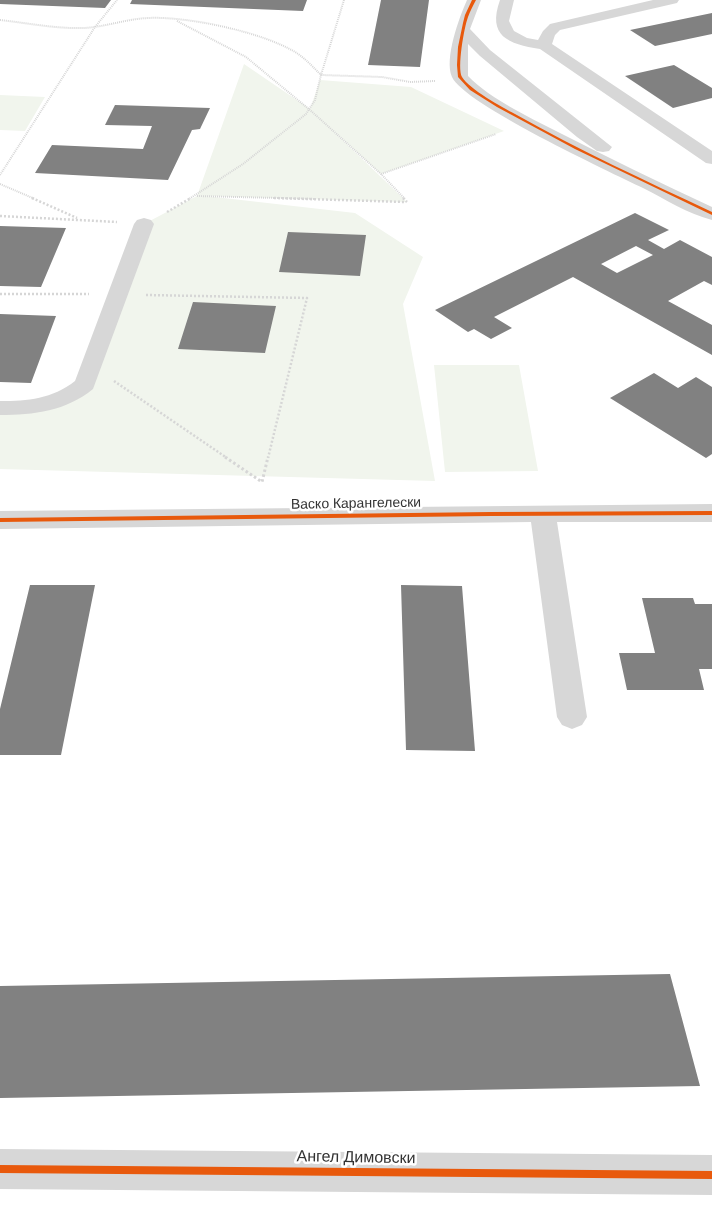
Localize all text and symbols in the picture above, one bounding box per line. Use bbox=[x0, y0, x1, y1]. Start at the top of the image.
street label: Васко Карангелески bbox=[291, 494, 421, 514]
street label: Ангел Димовски bbox=[296, 1147, 416, 1169]

